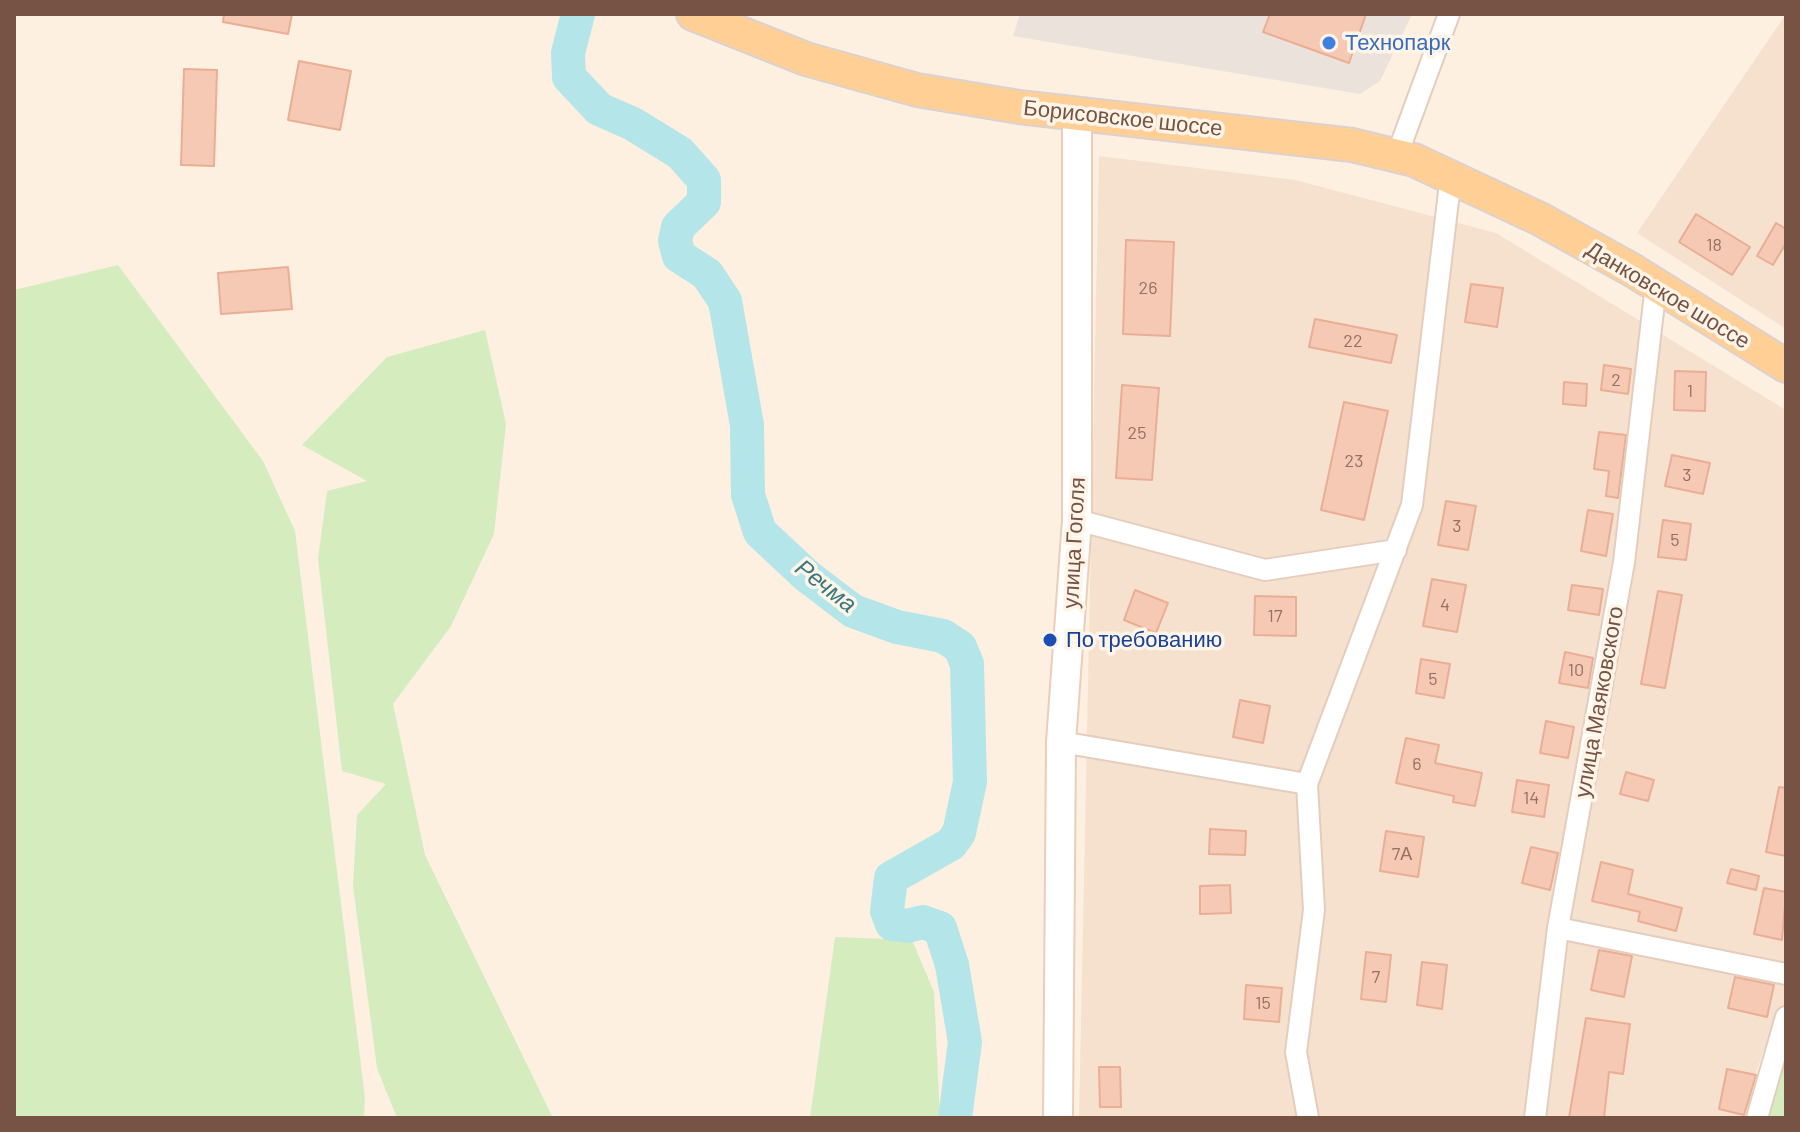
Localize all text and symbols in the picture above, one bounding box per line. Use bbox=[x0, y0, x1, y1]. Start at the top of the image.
place label: Технопарк bbox=[1345, 30, 1450, 56]
marker: Технопарк bbox=[1320, 34, 1338, 52]
street label: Борисовское шоссе bbox=[1022, 94, 1224, 142]
house number: 18 bbox=[1706, 234, 1722, 256]
street label: Данковское шоссе bbox=[1581, 236, 1755, 354]
house number: 26 bbox=[1139, 277, 1157, 299]
house number: 22 bbox=[1343, 330, 1363, 352]
house number: 2 bbox=[1611, 369, 1621, 391]
house number: 1 bbox=[1687, 380, 1693, 402]
house number: 25 bbox=[1128, 422, 1146, 444]
house number: 23 bbox=[1345, 450, 1363, 472]
house number: 3 bbox=[1682, 464, 1692, 486]
street label: улица Гоголя bbox=[1057, 477, 1091, 609]
house number: 3 bbox=[1452, 515, 1462, 537]
house number: 5 bbox=[1670, 529, 1680, 551]
water label: Речма bbox=[790, 553, 862, 619]
house number: 4 bbox=[1440, 594, 1450, 616]
street label: улица Маяковского bbox=[1569, 604, 1629, 800]
house number: 17 bbox=[1268, 605, 1282, 627]
place label: По требованию bbox=[1066, 627, 1222, 653]
marker: По требованию bbox=[1041, 631, 1059, 649]
house number: 10 bbox=[1568, 659, 1584, 681]
house number: 5 bbox=[1428, 668, 1438, 690]
house number: 6 bbox=[1412, 753, 1422, 775]
house number: 14 bbox=[1523, 787, 1539, 809]
house number: 7А bbox=[1392, 843, 1412, 865]
house number: 7 bbox=[1372, 966, 1380, 988]
house number: 15 bbox=[1255, 992, 1271, 1014]

